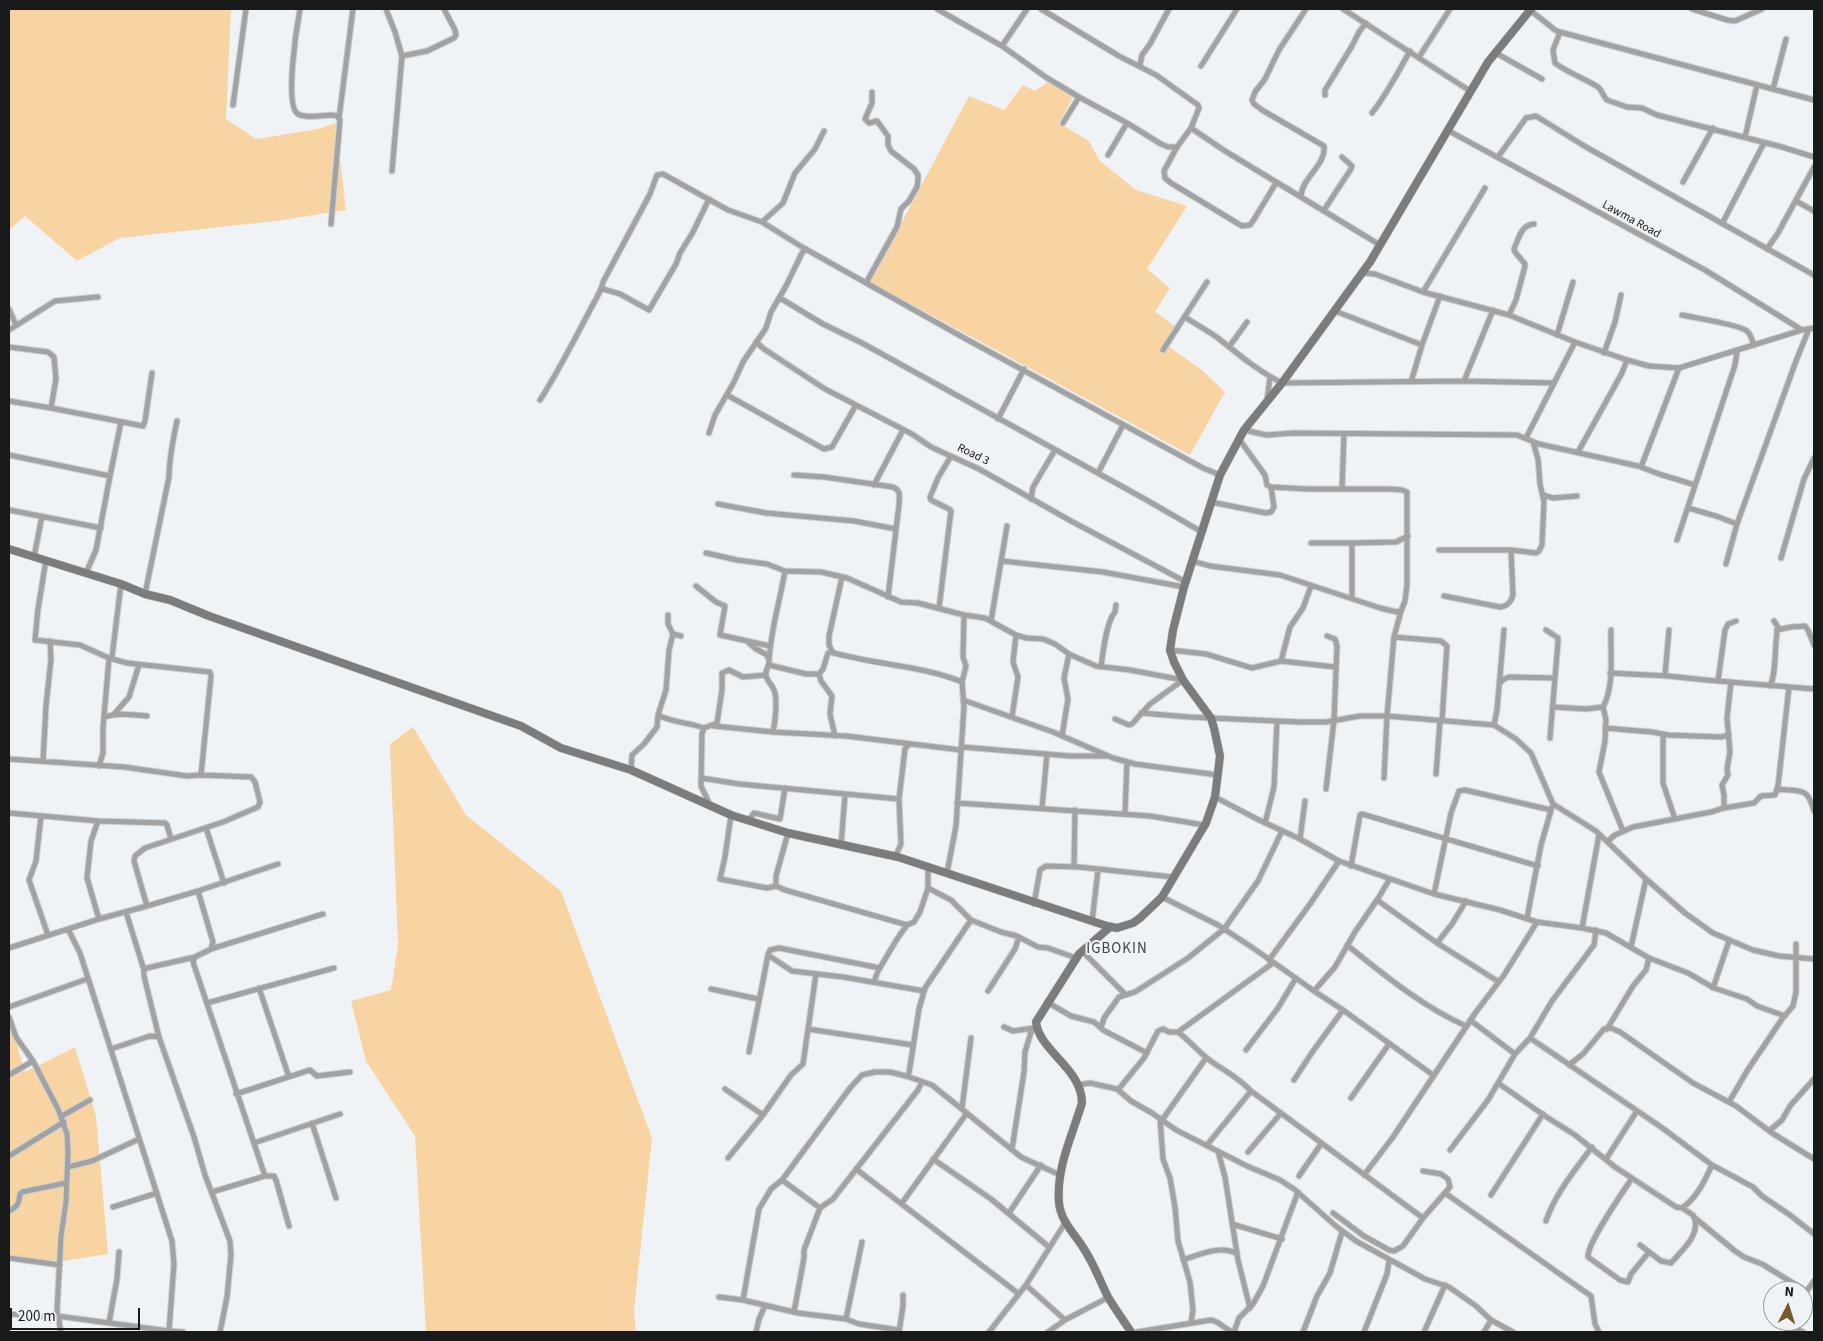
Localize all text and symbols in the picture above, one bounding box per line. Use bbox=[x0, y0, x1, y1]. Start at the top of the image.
street label: Lawma Road bbox=[1599, 198, 1663, 242]
street label: Road 3 bbox=[955, 441, 991, 469]
district label: IGBOKIN bbox=[1085, 941, 1149, 959]
north arrow bbox=[1763, 1281, 1813, 1331]
text: N bbox=[1784, 1282, 1795, 1302]
scale bar bbox=[12, 1298, 142, 1330]
text: 200 m bbox=[18, 1306, 56, 1327]

